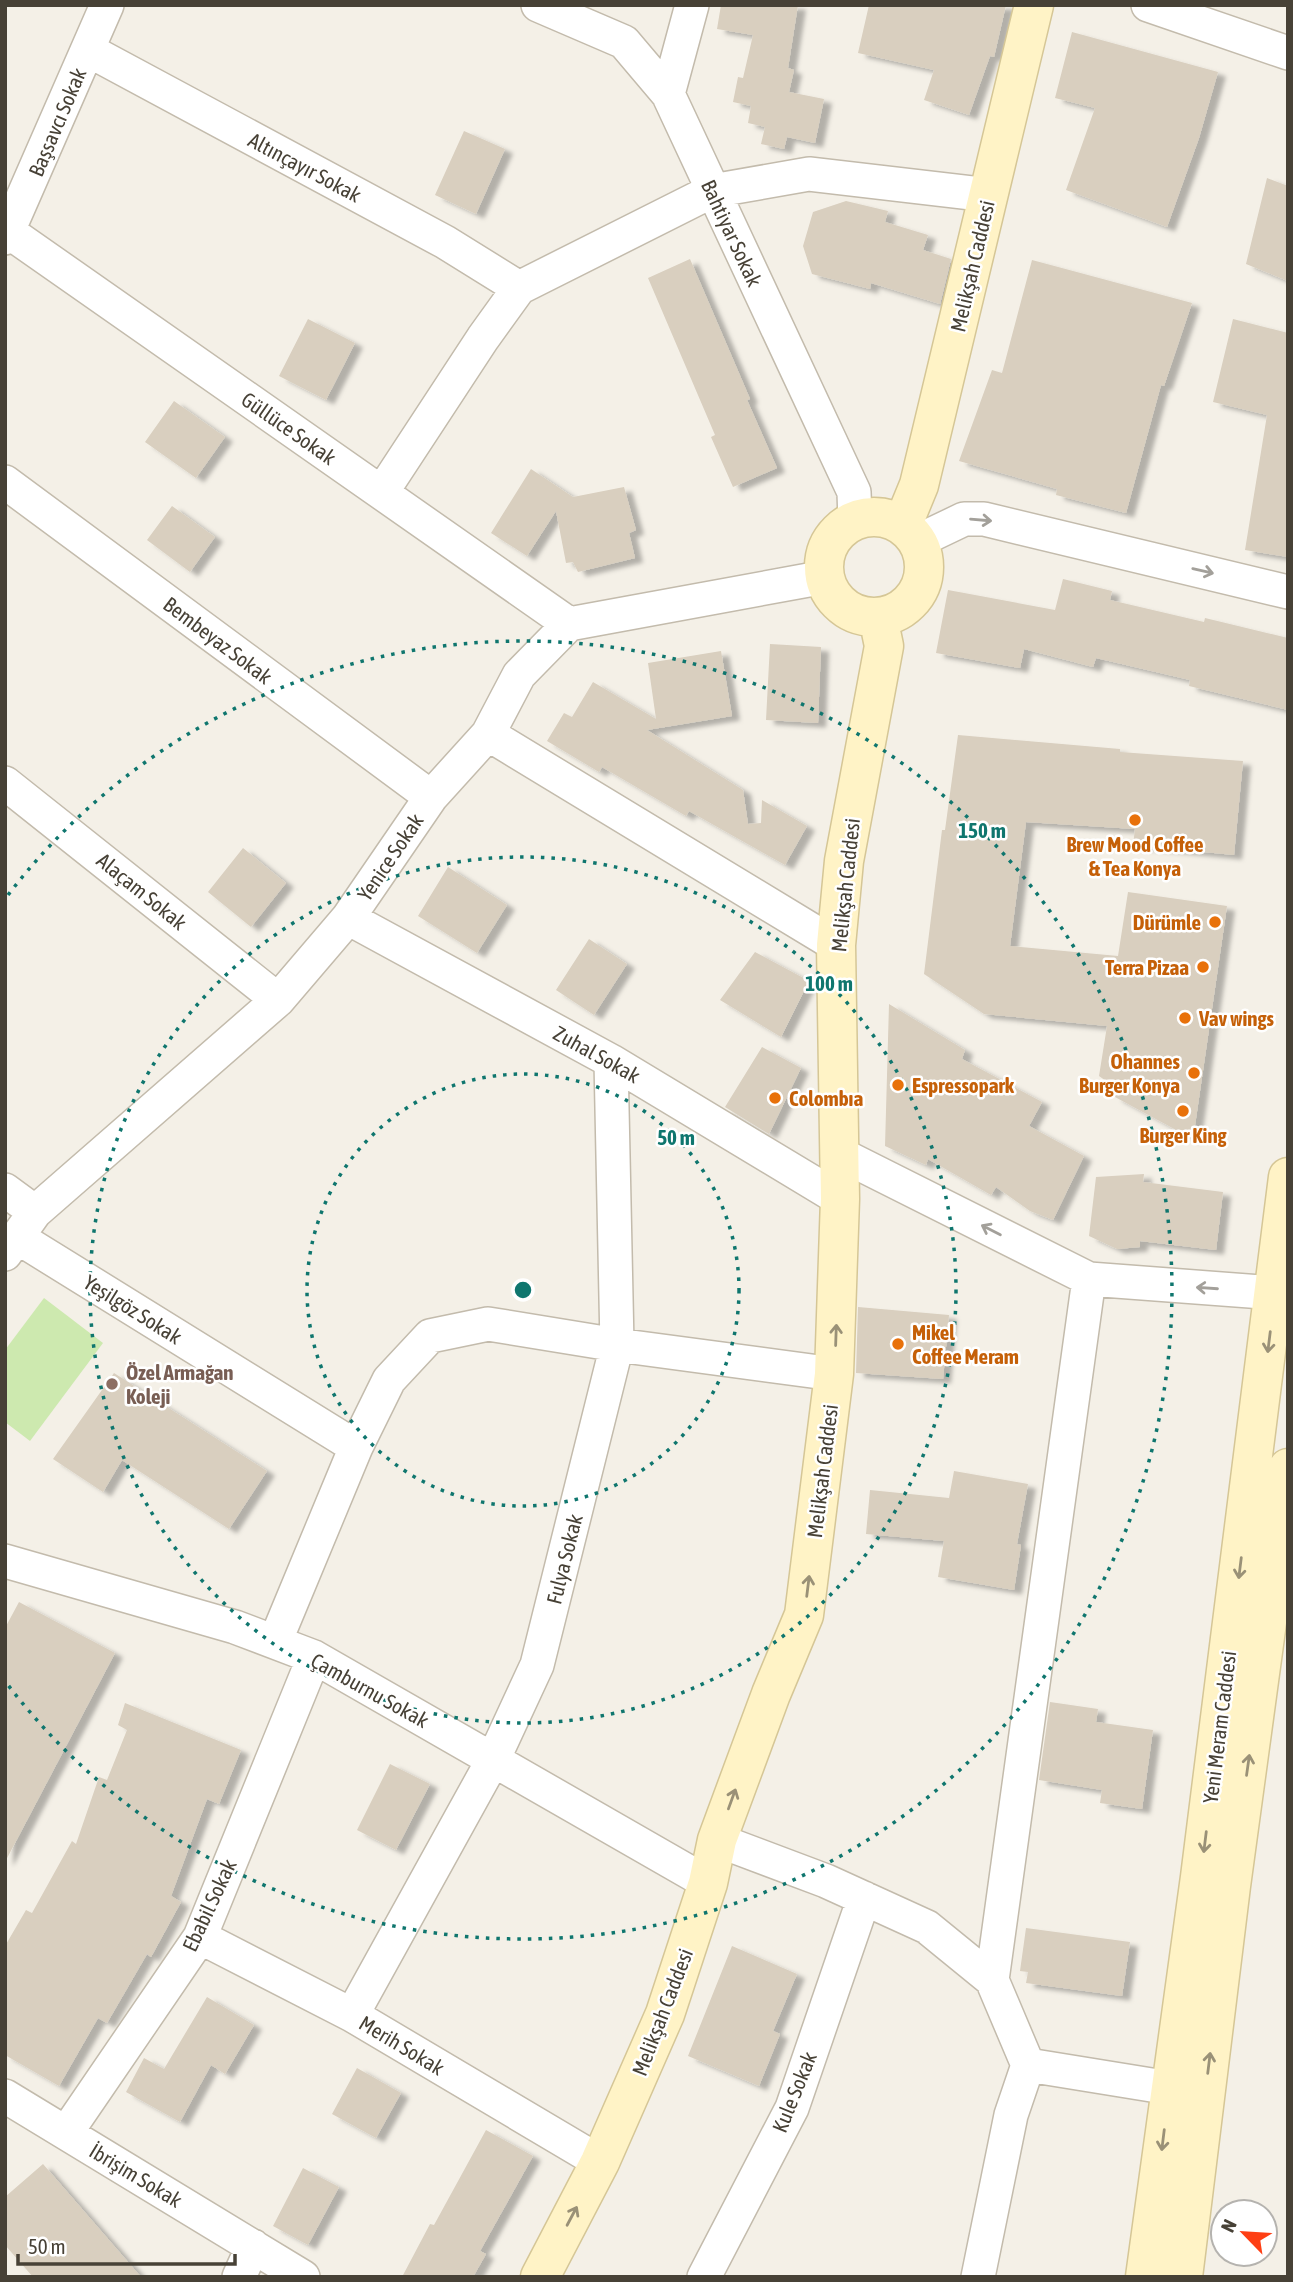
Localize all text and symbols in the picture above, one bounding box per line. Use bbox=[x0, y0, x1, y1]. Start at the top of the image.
street label: Başsavcı Sokak bbox=[23, 64, 91, 180]
street label: Altınçayır Sokak bbox=[245, 127, 365, 207]
street label: Bahtiyar Sokak bbox=[697, 176, 767, 290]
street label: Melikşah Caddesi bbox=[945, 198, 999, 334]
street label: Güllüce Sokak bbox=[237, 387, 341, 469]
one-way arrow bbox=[969, 514, 992, 527]
one-way arrow bbox=[1191, 565, 1214, 579]
street label: Bembeyaz Sokak bbox=[159, 591, 277, 689]
street label: Yenice Sokak bbox=[352, 809, 428, 905]
marker: Brew Mood Coffee & Tea Konya bbox=[1127, 812, 1143, 828]
street label: Melikşah Caddesi bbox=[826, 817, 864, 953]
text: 150 m bbox=[958, 818, 1006, 842]
place label: Brew Mood Coffee & Tea Konya bbox=[1066, 832, 1204, 880]
street label: Alaçam Sokak bbox=[92, 848, 192, 934]
place label: Dürümle bbox=[1133, 910, 1201, 934]
marker: Dürümle bbox=[1207, 914, 1223, 930]
place label: Terra Pizaa bbox=[1105, 955, 1189, 979]
marker: Terra Pizaa bbox=[1195, 959, 1211, 975]
text: 100 m bbox=[805, 971, 853, 995]
place label: Vav wings bbox=[1198, 1006, 1275, 1030]
marker: Vav wings bbox=[1177, 1010, 1193, 1026]
street label: Zuhal Sokak bbox=[550, 1020, 644, 1088]
place label: Ohannes Burger Konya bbox=[1079, 1049, 1181, 1097]
marker: Ohannes Burger Konya bbox=[1186, 1065, 1202, 1081]
place label: Espressopark bbox=[912, 1073, 1015, 1097]
marker: Espressopark bbox=[890, 1077, 906, 1093]
place label: Colombıa bbox=[789, 1086, 863, 1110]
marker: Colombıa bbox=[767, 1090, 783, 1106]
marker: Burger King bbox=[1175, 1103, 1191, 1119]
place label: Burger King bbox=[1139, 1123, 1228, 1147]
text: 50 m bbox=[657, 1125, 695, 1149]
one-way arrow bbox=[981, 1223, 1002, 1237]
street label: Yeşilgöz Sokak bbox=[80, 1269, 186, 1349]
centre of rings bbox=[511, 1278, 535, 1302]
one-way arrow bbox=[1196, 1281, 1218, 1294]
place label: Mikel Coffee Meram bbox=[912, 1320, 1019, 1368]
one-way arrow bbox=[829, 1324, 842, 1347]
one-way arrow bbox=[1262, 1330, 1275, 1353]
marker: Mikel Coffee Meram bbox=[890, 1336, 906, 1352]
place label: Özel Armağan Koleji bbox=[126, 1360, 234, 1408]
marker: Özel Armağan Koleji bbox=[104, 1376, 120, 1392]
street label: Melikşah Caddesi bbox=[802, 1403, 842, 1539]
street label: Fulya Sokak bbox=[541, 1512, 587, 1606]
one-way arrow bbox=[1233, 1556, 1246, 1578]
one-way arrow bbox=[801, 1575, 814, 1597]
street label: Çamburnu Sokak bbox=[307, 1648, 433, 1732]
street label: Yeni Meram Caddesi bbox=[1198, 1649, 1240, 1805]
one-way arrow bbox=[1241, 1754, 1254, 1776]
one-way arrow bbox=[727, 1789, 740, 1811]
one-way arrow bbox=[1198, 1830, 1211, 1853]
street label: Ebabil Sokak bbox=[177, 1855, 241, 1955]
street label: Melikşah Caddesi bbox=[627, 1945, 697, 2079]
street label: Merih Sokak bbox=[355, 2010, 449, 2080]
street label: Kule Sokak bbox=[767, 2048, 821, 2136]
one-way arrow bbox=[1203, 2052, 1216, 2075]
one-way arrow bbox=[1156, 2128, 1169, 2151]
street label: İbrişim Sokak bbox=[85, 2138, 187, 2212]
north arrow bbox=[1209, 2198, 1279, 2268]
one-way arrow bbox=[565, 2206, 579, 2227]
text: N bbox=[1216, 2216, 1241, 2236]
scale bar bbox=[18, 2222, 234, 2266]
text: 50 m bbox=[28, 2234, 66, 2258]

